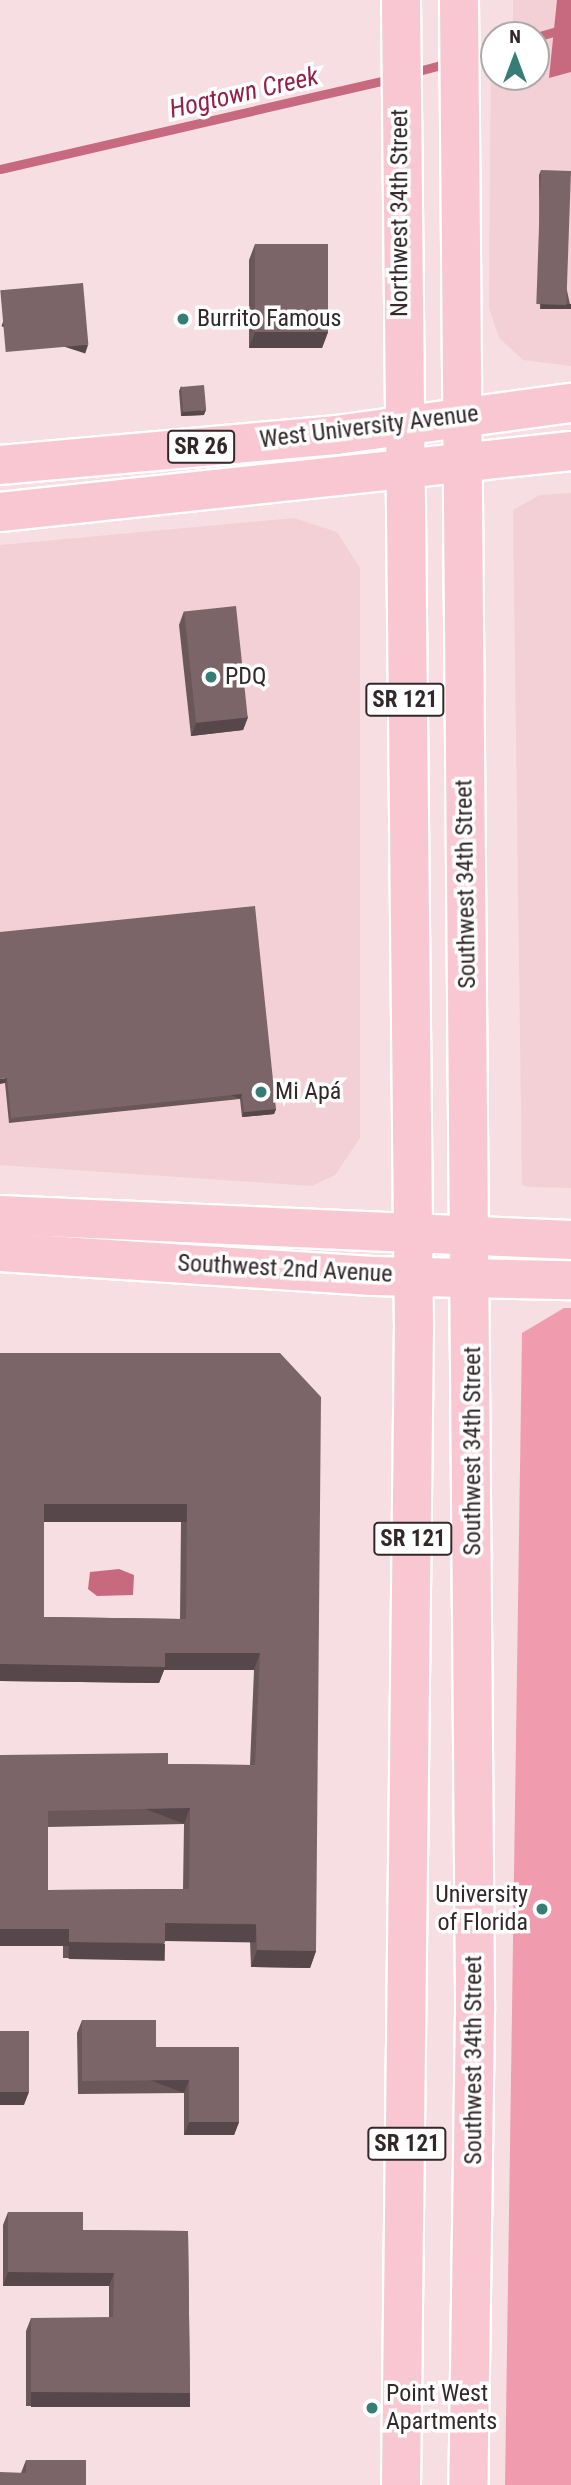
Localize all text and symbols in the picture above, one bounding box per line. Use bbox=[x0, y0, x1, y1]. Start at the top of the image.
north arrow bbox=[480, 21, 550, 91]
text: N bbox=[509, 25, 521, 48]
water label: Hogtown Creek bbox=[167, 61, 321, 125]
street label: Northwest 34th Street bbox=[386, 109, 414, 317]
place label: Burrito Famous bbox=[197, 305, 342, 333]
marker: Burrito Famous bbox=[175, 311, 191, 327]
street label: West University Avenue bbox=[258, 399, 480, 455]
road number: SR 26 bbox=[166, 428, 236, 466]
place label: PDQ bbox=[225, 663, 266, 691]
marker: PDQ bbox=[203, 669, 219, 685]
road number: SR 121 bbox=[365, 680, 445, 720]
street label: Southwest 34th Street bbox=[450, 779, 482, 989]
place label: Mi Apá bbox=[275, 1078, 341, 1106]
marker: Mi Apá bbox=[253, 1084, 269, 1100]
street label: Southwest 2nd Avenue bbox=[177, 1249, 393, 1289]
street label: Southwest 34th Street bbox=[459, 1346, 487, 1556]
road number: SR 121 bbox=[373, 1520, 453, 1558]
place label: University of Florida bbox=[435, 1881, 528, 1937]
marker: University of Florida bbox=[534, 1901, 550, 1917]
street label: Southwest 34th Street bbox=[460, 1955, 488, 2165]
road number: SR 121 bbox=[367, 2124, 447, 2164]
place label: Point West Apartments bbox=[386, 2380, 497, 2436]
marker: Point West Apartments bbox=[364, 2400, 380, 2416]

